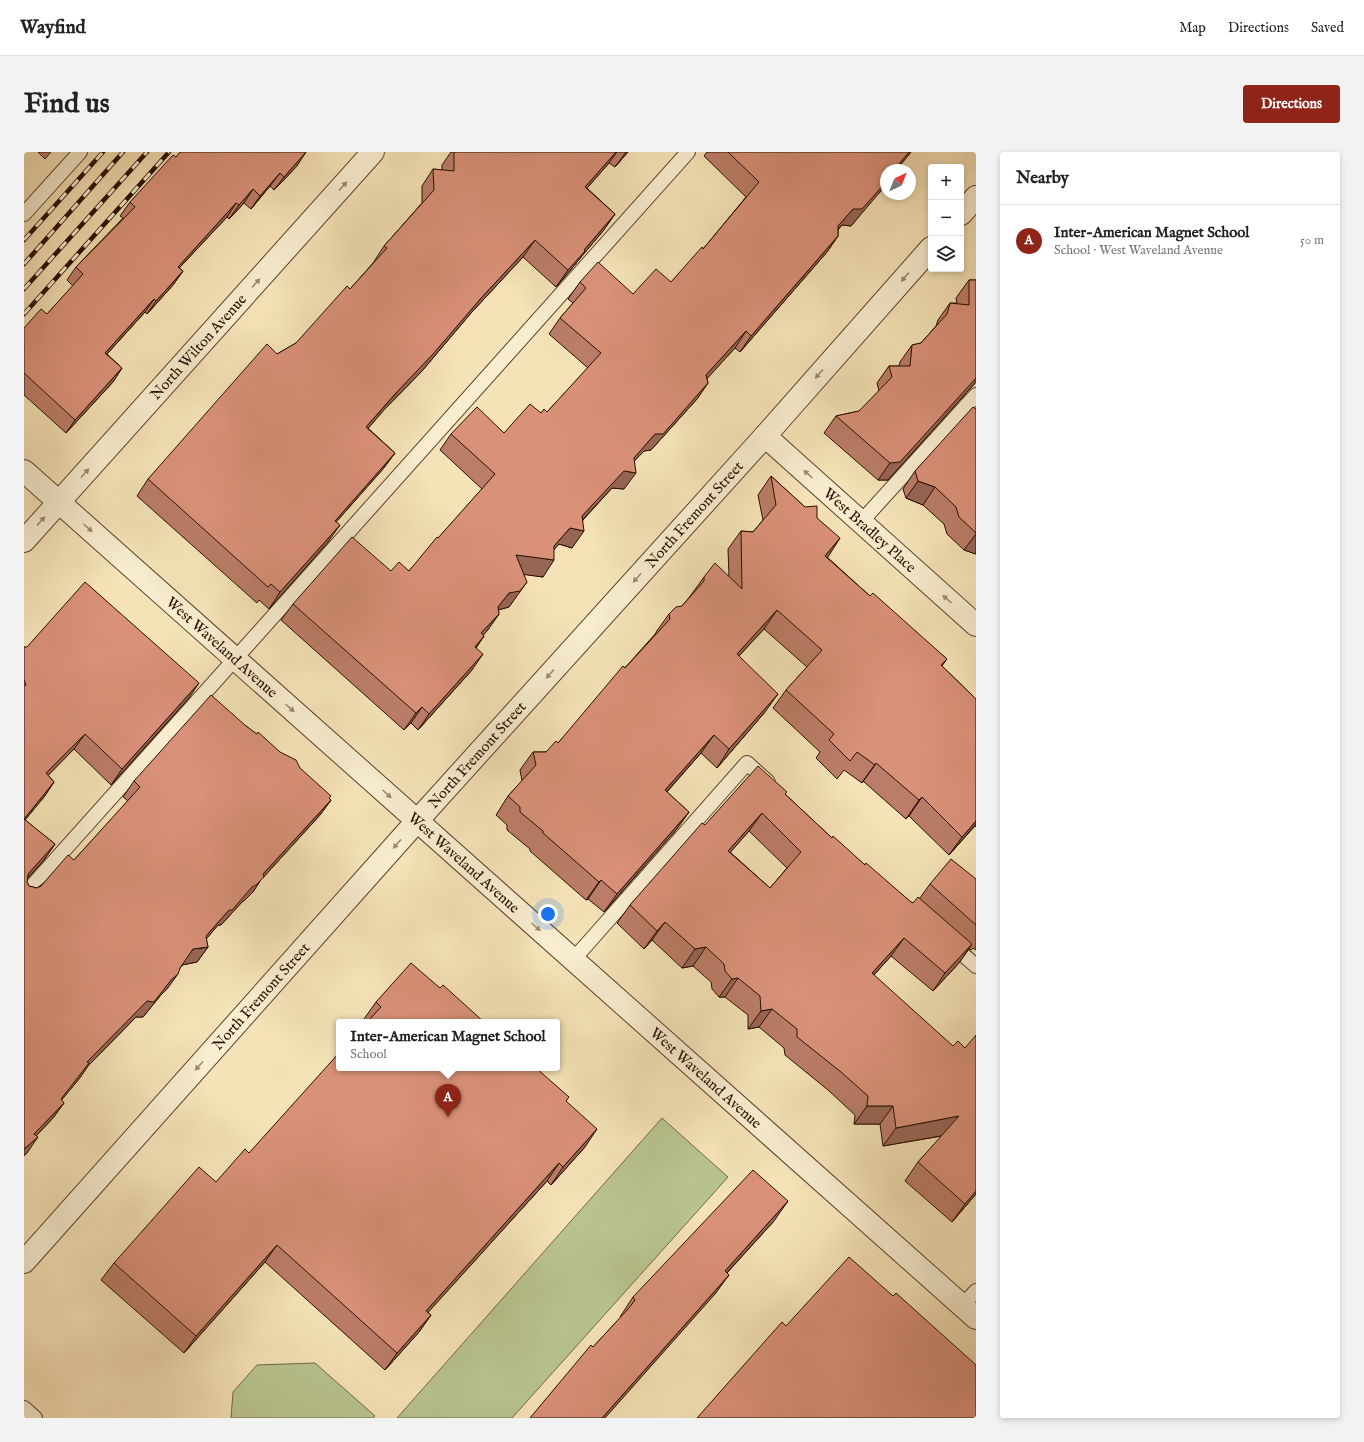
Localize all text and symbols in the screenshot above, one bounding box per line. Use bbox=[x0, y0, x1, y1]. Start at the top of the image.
text: Wayfind bbox=[20, 16, 86, 40]
text: Map bbox=[1179, 19, 1206, 37]
text: Directions bbox=[1228, 19, 1289, 37]
text: Saved bbox=[1311, 19, 1344, 37]
button: Directions bbox=[1243, 85, 1340, 123]
text: Find us bbox=[24, 87, 110, 122]
north arrow bbox=[880, 164, 916, 200]
map controls bbox=[928, 164, 964, 272]
button: + bbox=[928, 164, 964, 200]
text: Nearby bbox=[1016, 168, 1069, 189]
one-way arrow bbox=[338, 181, 347, 191]
button: − bbox=[928, 200, 964, 236]
text: Inter-American Magnet School bbox=[1054, 223, 1249, 242]
text: A bbox=[1025, 232, 1033, 249]
text: 50 m bbox=[1300, 232, 1324, 249]
button: layers bbox=[928, 236, 964, 272]
text: School · West Waveland Avenue bbox=[1054, 242, 1223, 259]
one-way arrow bbox=[901, 272, 910, 282]
one-way arrow bbox=[251, 277, 260, 288]
street label: North Wilton Avenue bbox=[146, 290, 251, 404]
one-way arrow bbox=[815, 370, 824, 379]
street label: North Fremont Street bbox=[641, 457, 748, 572]
one-way arrow bbox=[80, 468, 89, 478]
one-way arrow bbox=[803, 470, 814, 479]
street label: West Bradley Place bbox=[819, 484, 920, 577]
one-way arrow bbox=[37, 516, 46, 527]
one-way arrow bbox=[83, 523, 93, 533]
one-way arrow bbox=[632, 573, 641, 583]
street label: West Waveland Avenue bbox=[162, 593, 282, 702]
one-way arrow bbox=[942, 594, 952, 603]
one-way arrow bbox=[545, 669, 554, 680]
street label: North Fremont Street bbox=[424, 698, 530, 812]
one-way arrow bbox=[284, 703, 295, 712]
one-way arrow bbox=[382, 789, 392, 799]
street label: West Waveland Avenue bbox=[404, 808, 524, 918]
one-way arrow bbox=[393, 839, 402, 849]
your location bbox=[538, 904, 558, 924]
one-way arrow bbox=[531, 922, 541, 932]
street label: North Fremont Street bbox=[208, 939, 314, 1054]
popup bbox=[336, 1019, 560, 1071]
street label: West Waveland Avenue bbox=[646, 1024, 766, 1133]
text: Inter-American Magnet School bbox=[350, 1027, 546, 1046]
text: School bbox=[350, 1046, 387, 1063]
one-way arrow bbox=[194, 1061, 203, 1072]
pin: A bbox=[435, 1084, 461, 1117]

